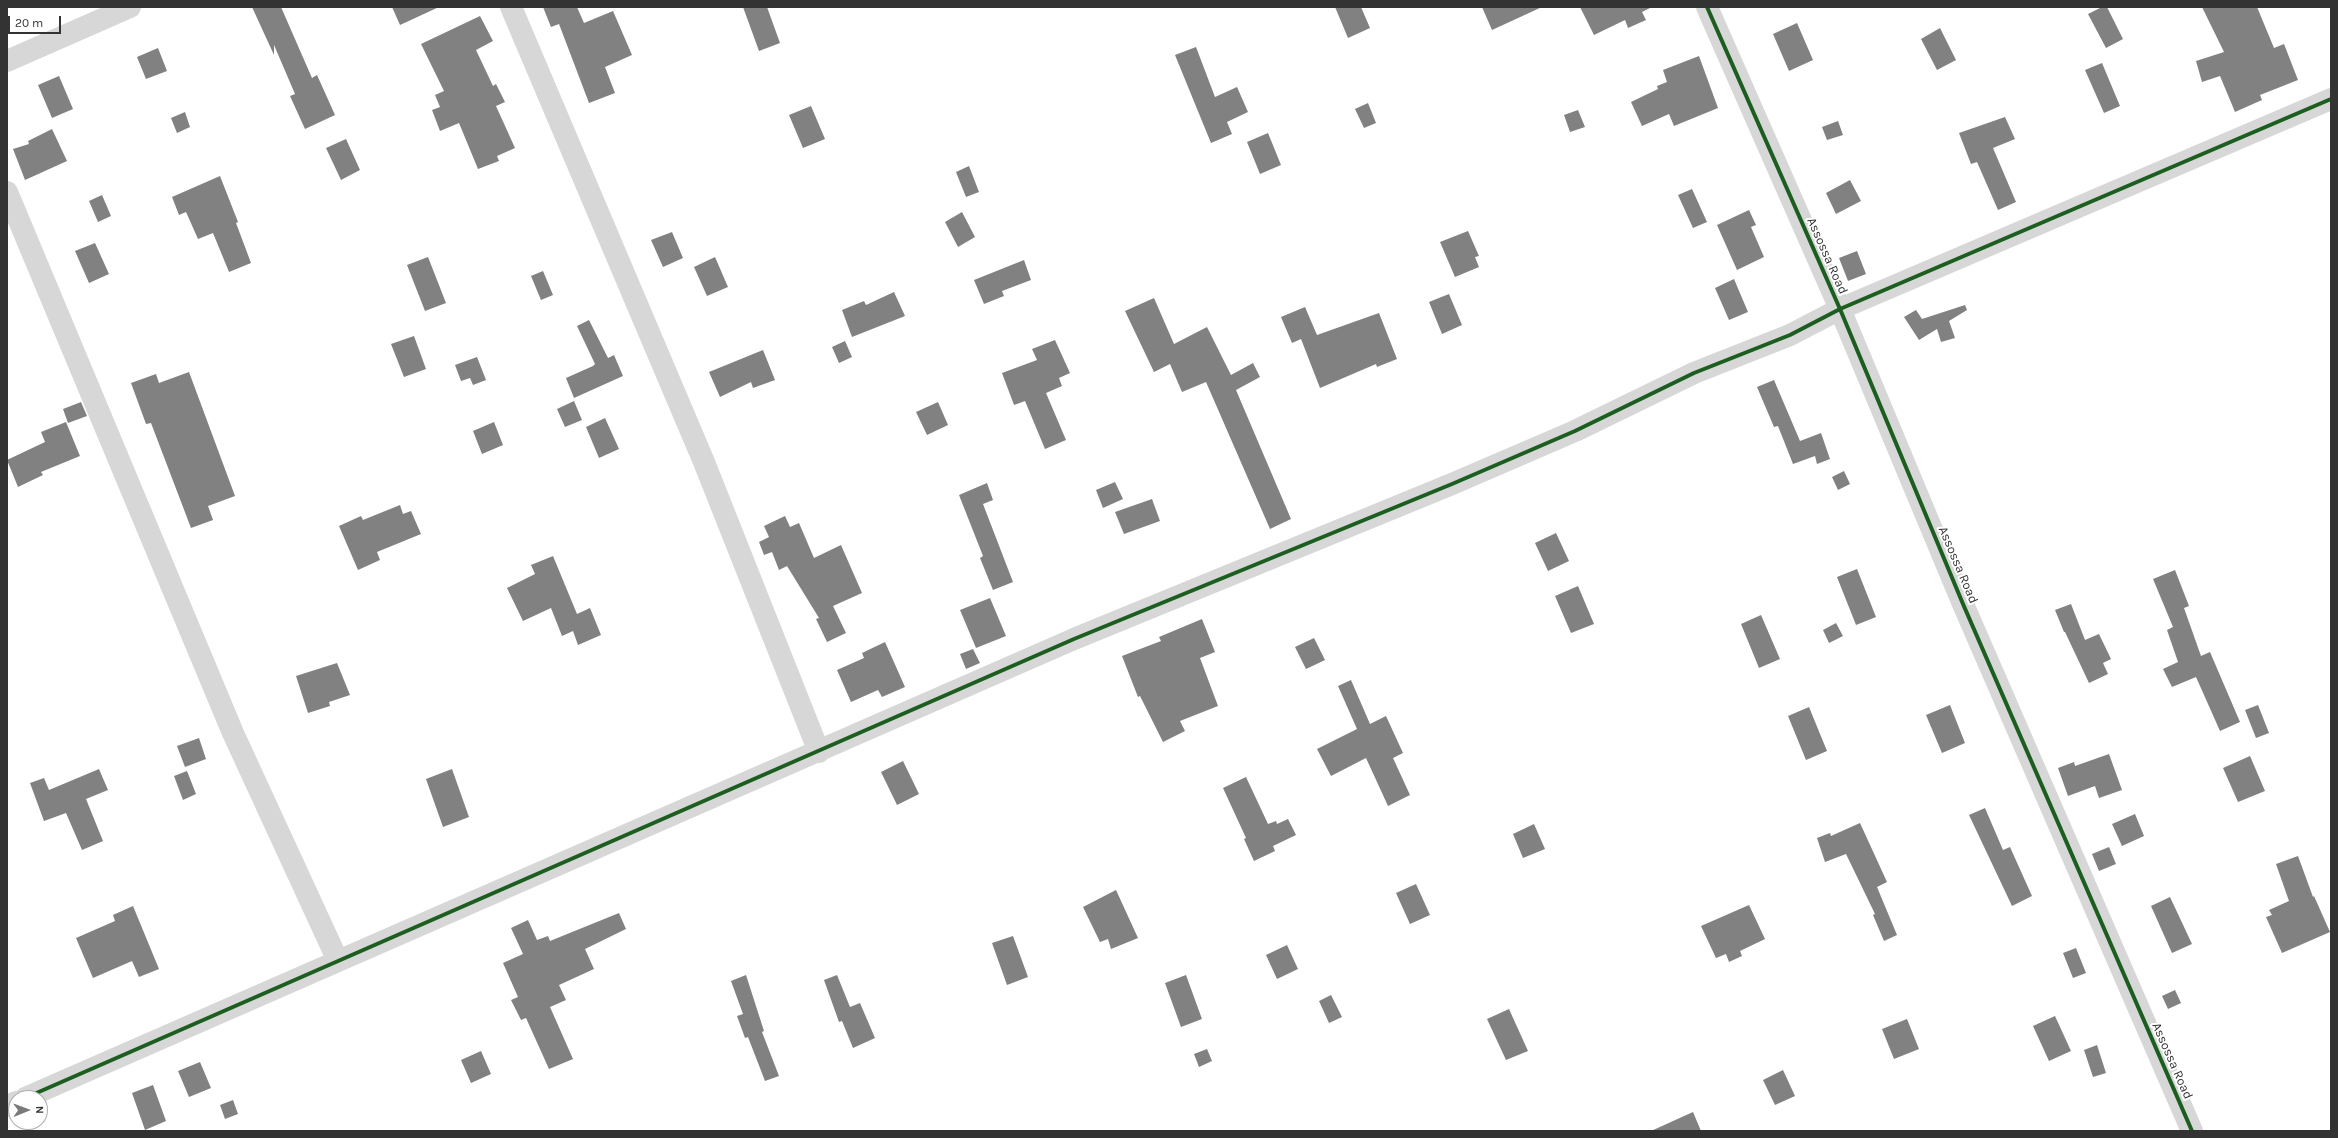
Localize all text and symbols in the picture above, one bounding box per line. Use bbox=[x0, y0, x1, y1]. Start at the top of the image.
scale bar bbox=[10, 8, 63, 34]
text: 20 m bbox=[15, 16, 43, 30]
street label: Assossa Road bbox=[1803, 215, 1851, 297]
street label: Assossa Road bbox=[1935, 524, 1981, 606]
street label: Assossa Road bbox=[2148, 1020, 2196, 1102]
north arrow bbox=[8, 1090, 48, 1130]
text: N bbox=[33, 1106, 46, 1114]

